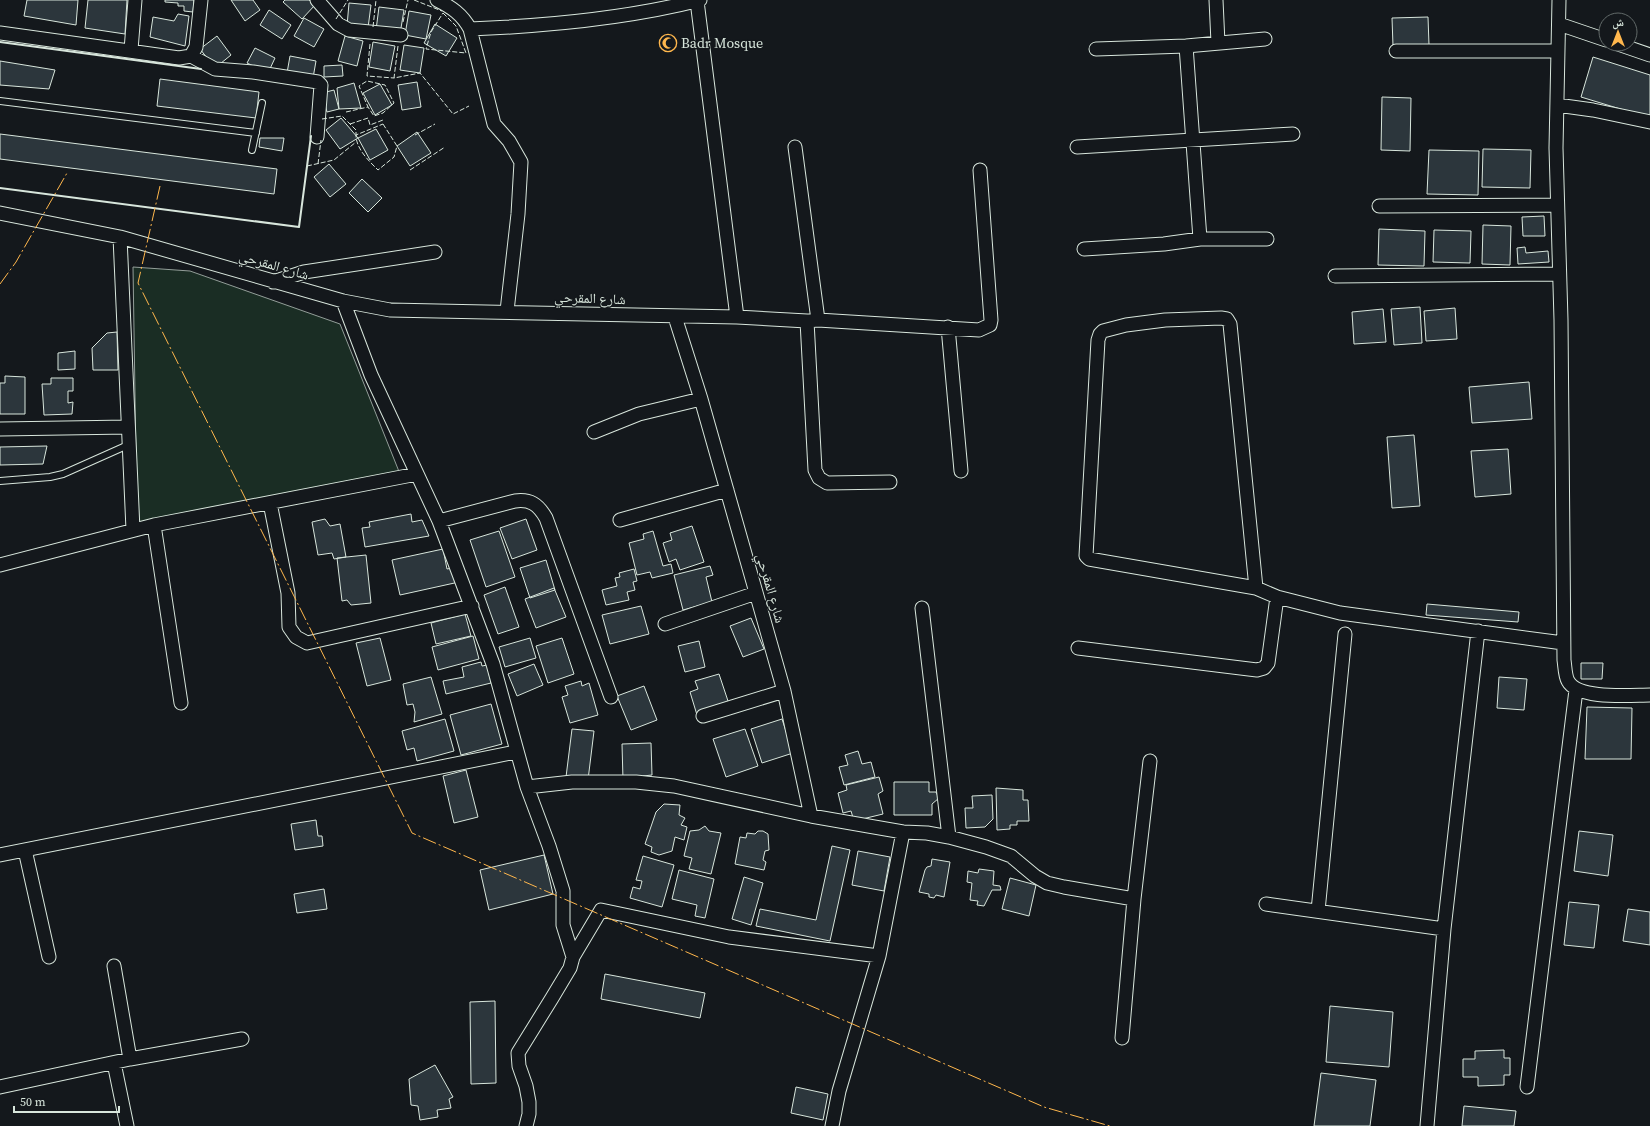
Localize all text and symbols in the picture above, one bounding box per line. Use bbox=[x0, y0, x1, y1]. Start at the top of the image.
north arrow bbox=[1598, 12, 1638, 52]
text: ش bbox=[1612, 15, 1624, 30]
mosque icon: Badr Mosque bbox=[658, 33, 678, 53]
place label: Badr Mosque bbox=[681, 33, 763, 53]
street label: شارع المقرحي bbox=[236, 246, 311, 286]
street label: شارع المقرحي bbox=[554, 287, 626, 311]
street label: شارع المقرحي bbox=[750, 551, 790, 626]
scale bar bbox=[14, 1088, 119, 1114]
text: 50 m bbox=[20, 1094, 46, 1110]

